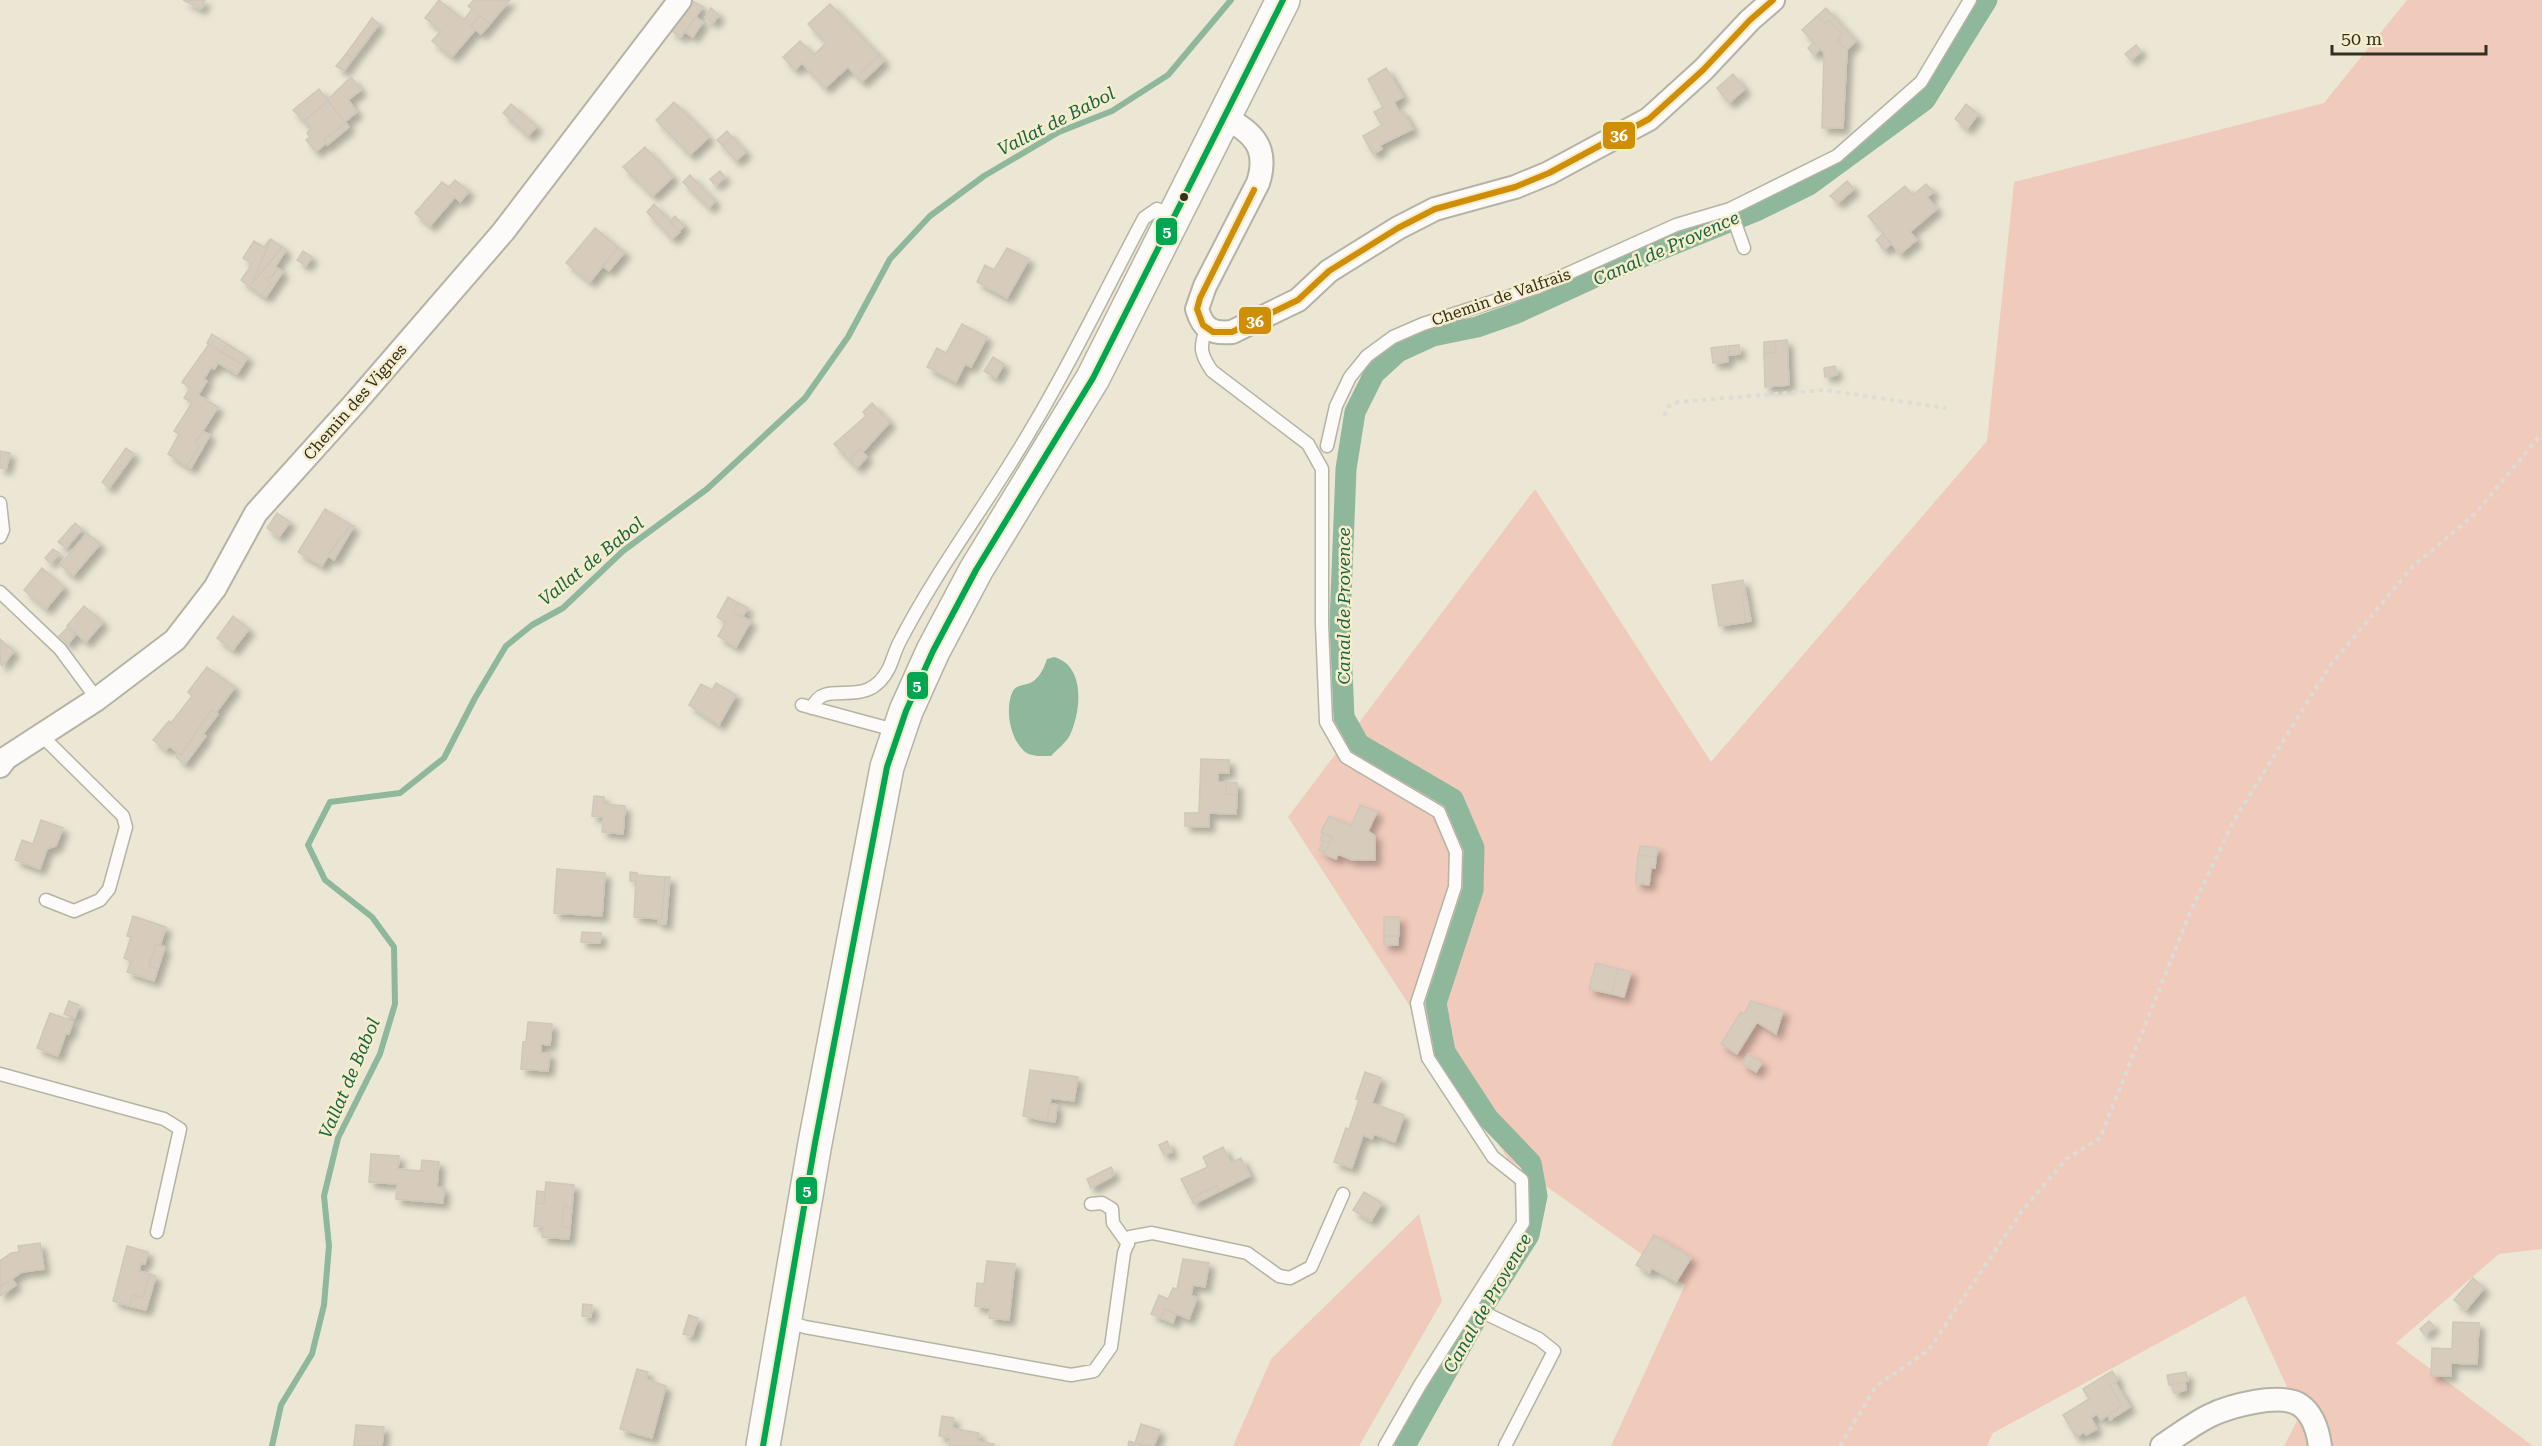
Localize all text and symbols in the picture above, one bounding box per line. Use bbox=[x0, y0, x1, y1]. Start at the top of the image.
scale bar bbox=[2332, 18, 2486, 56]
text: 50 m bbox=[2341, 28, 2382, 49]
water label: Vallat de Babol bbox=[994, 82, 1118, 160]
line badge: 36 bbox=[1602, 121, 1636, 150]
text: 36 bbox=[1610, 126, 1628, 145]
unlabelled marker bbox=[1178, 191, 1190, 203]
water label: Canal de Provence bbox=[1590, 206, 1742, 290]
line badge: 5 bbox=[1155, 217, 1178, 246]
text: 5 bbox=[1163, 222, 1172, 241]
street label: Chemin de Valfrais bbox=[1429, 264, 1573, 330]
line badge: 36 bbox=[1238, 306, 1272, 335]
text: 36 bbox=[1246, 312, 1264, 331]
street label: Chemin des Vignes bbox=[299, 340, 411, 464]
water label: Vallat de Babol bbox=[534, 512, 648, 610]
water label: Canal de Provence bbox=[1333, 527, 1354, 685]
line badge: 5 bbox=[906, 671, 929, 700]
text: 5 bbox=[913, 676, 922, 695]
water label: Vallat de Babol bbox=[314, 1015, 384, 1141]
line badge: 5 bbox=[795, 1176, 818, 1205]
text: 5 bbox=[803, 1181, 812, 1200]
water label: Canal de Provence bbox=[1439, 1230, 1535, 1376]

